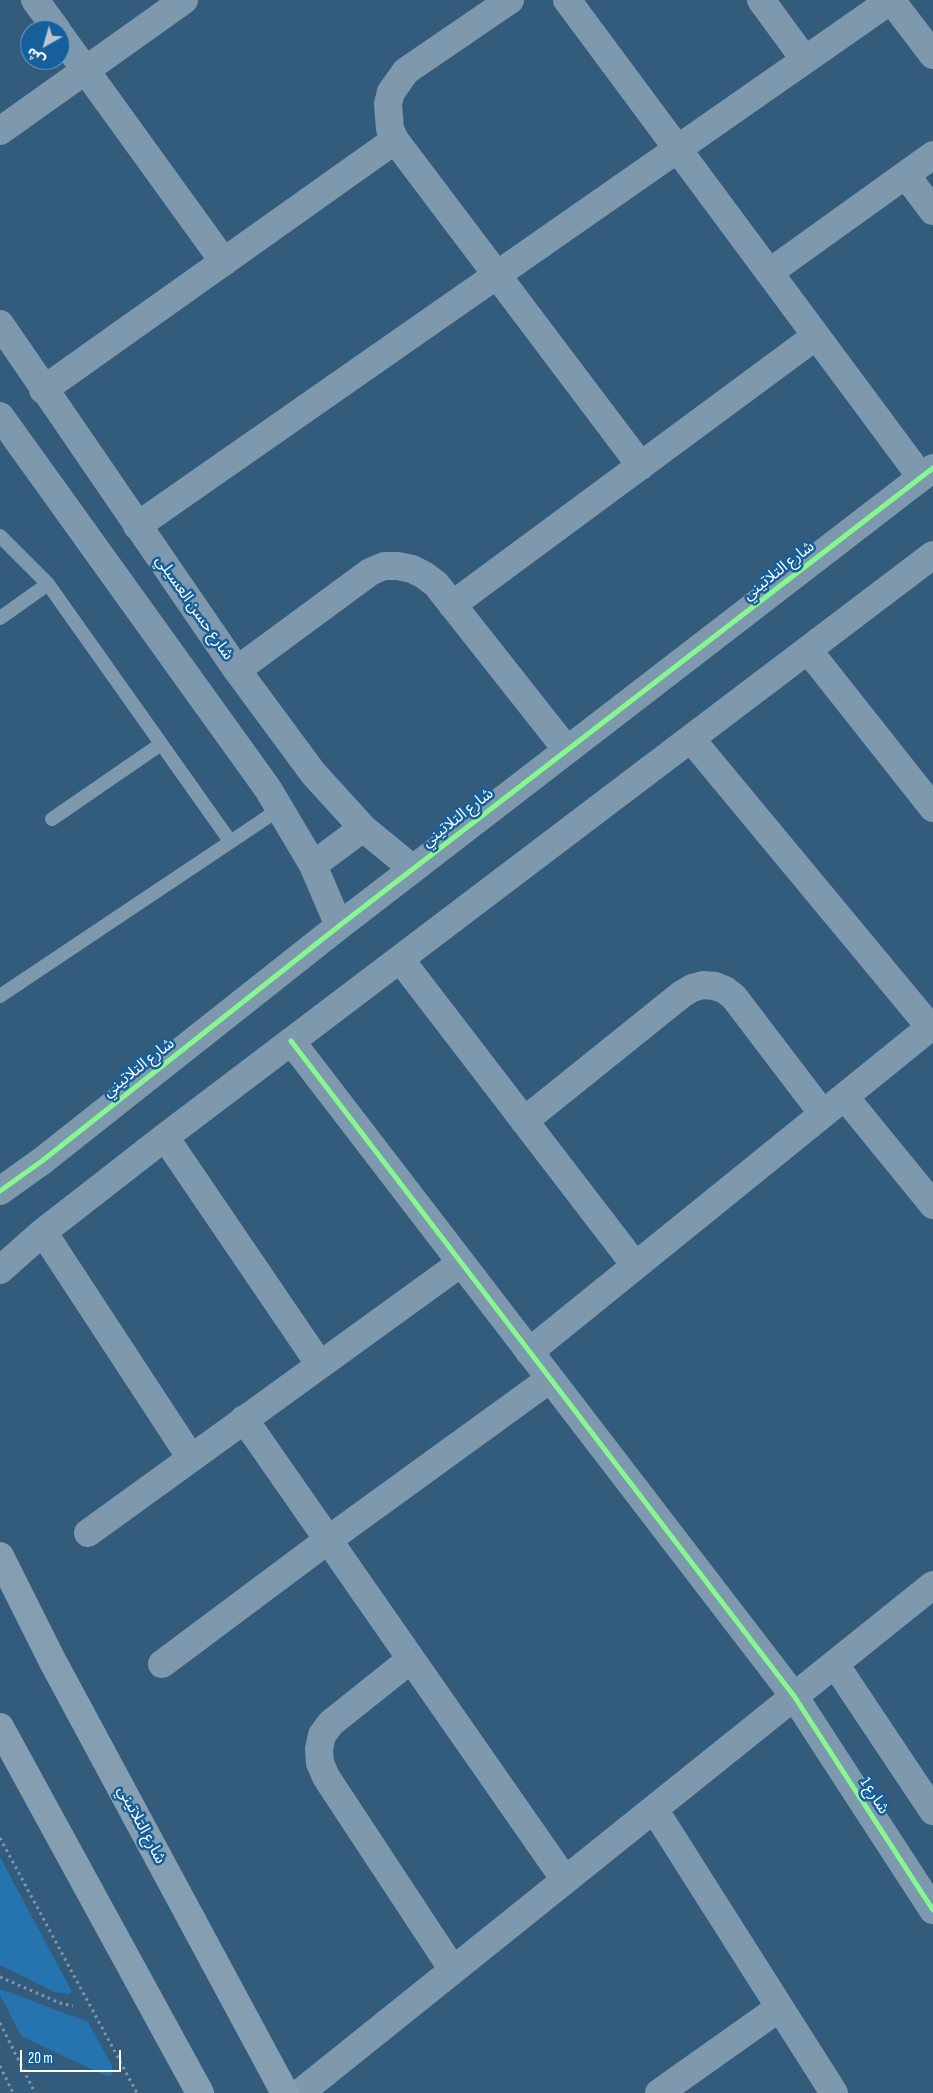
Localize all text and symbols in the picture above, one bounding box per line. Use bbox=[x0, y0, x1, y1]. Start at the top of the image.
north arrow bbox=[20, 20, 70, 70]
text: ش bbox=[23, 44, 49, 69]
street label: شارع التلاتيني bbox=[739, 537, 819, 605]
street label: شارع حسن العسيلي bbox=[151, 552, 237, 664]
street label: شارع التلاتيني bbox=[418, 784, 498, 852]
street label: شارع التلاتيني bbox=[99, 1034, 179, 1102]
street label: شارع 1 bbox=[855, 1774, 893, 1818]
street label: شارع التلاتيني bbox=[113, 1783, 169, 1867]
scale bar bbox=[22, 2040, 124, 2072]
text: 20 m bbox=[28, 2049, 53, 2068]

